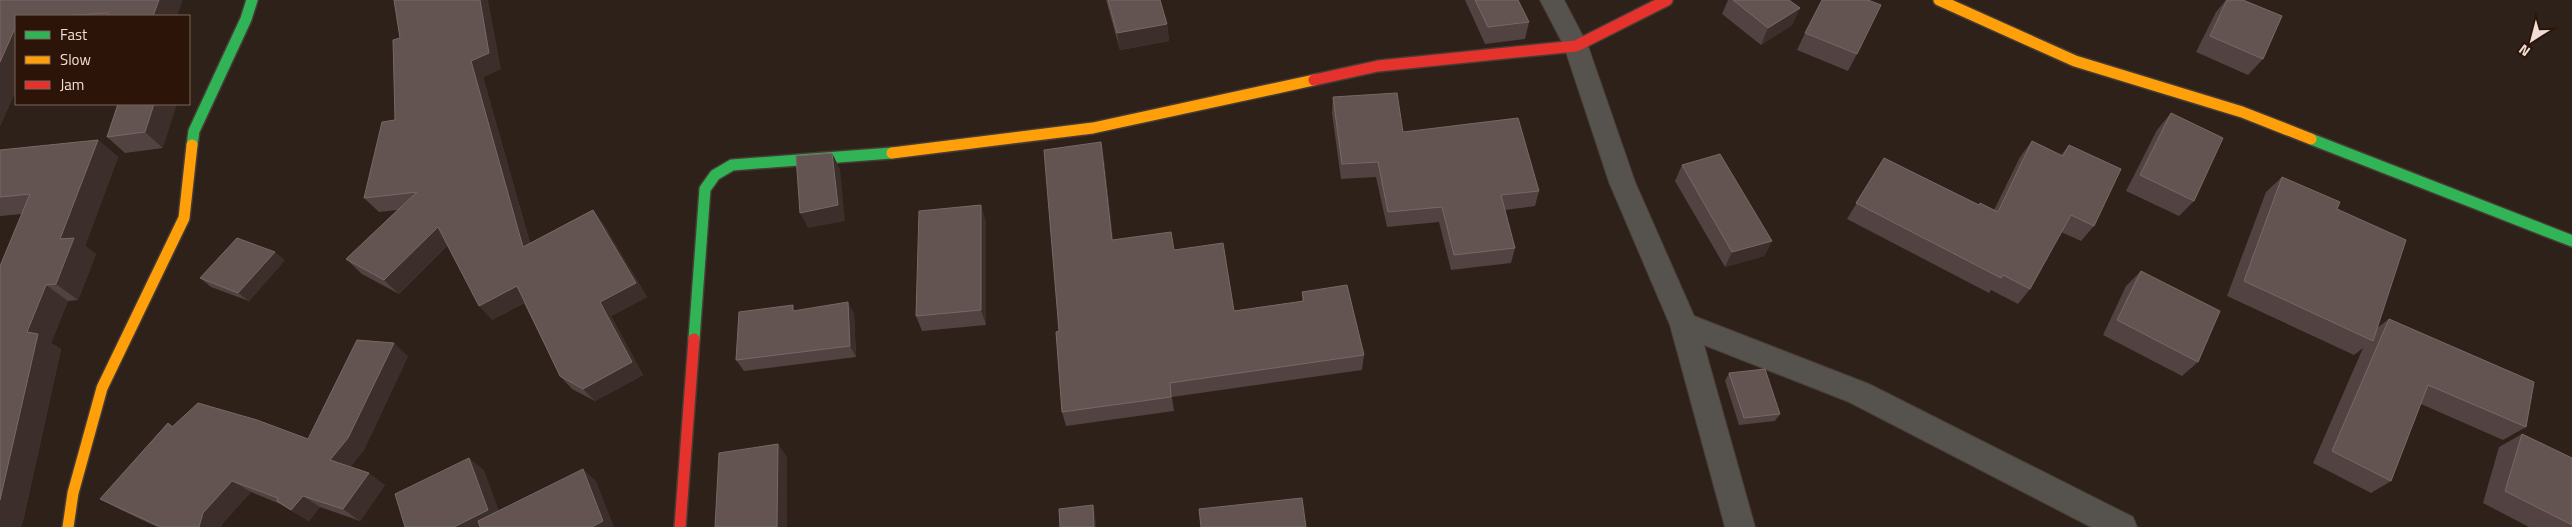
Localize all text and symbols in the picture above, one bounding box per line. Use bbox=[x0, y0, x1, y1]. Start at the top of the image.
legend bbox=[15, 15, 190, 105]
north arrow bbox=[2507, 15, 2557, 65]
text: Fast bbox=[60, 23, 88, 46]
text: N bbox=[2514, 40, 2534, 62]
text: Slow bbox=[60, 48, 91, 71]
text: Jam bbox=[60, 73, 84, 96]

